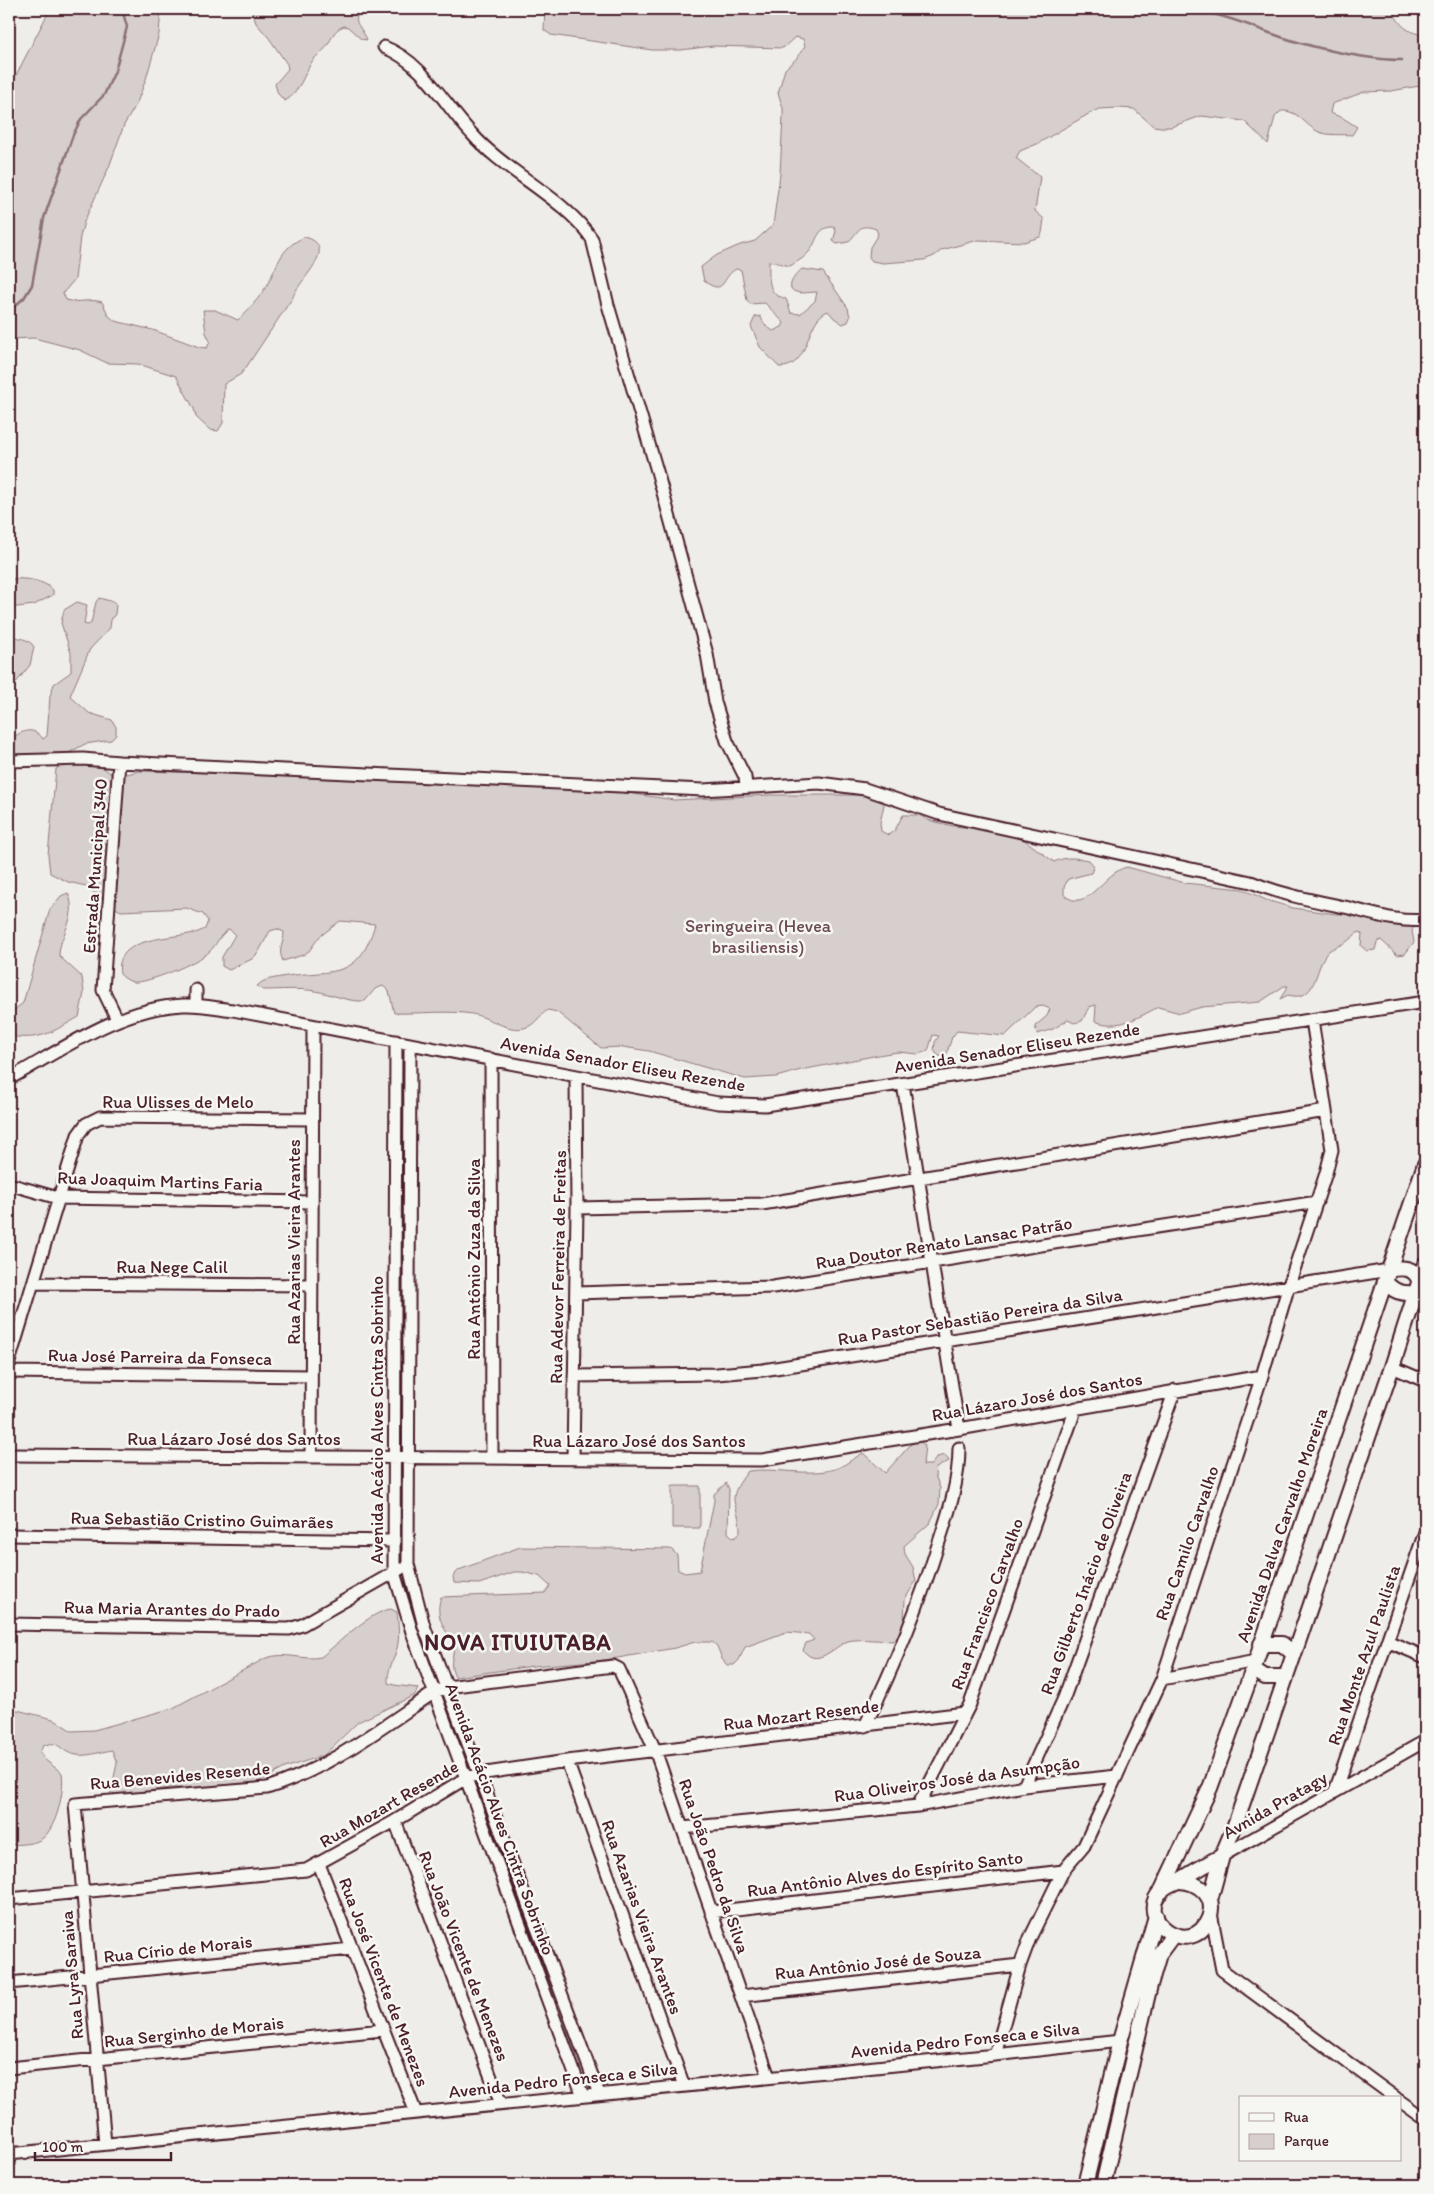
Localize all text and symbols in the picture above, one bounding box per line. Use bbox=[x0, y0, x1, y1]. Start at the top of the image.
street label: Estrada Municipal 340 bbox=[78, 778, 112, 954]
park label: Seringueira (Hevea brasiliensis) bbox=[685, 915, 832, 958]
street label: Avenida Senador Eliseu Rezende bbox=[893, 1018, 1141, 1078]
street label: Avenida Senador Eliseu Rezende bbox=[499, 1032, 747, 1096]
street label: Rua Ulisses de Melo bbox=[102, 1091, 254, 1113]
street label: Rua Azarias Vieira Arantes bbox=[283, 1139, 305, 1345]
street label: Rua Adevor Ferreira de Freitas bbox=[545, 1150, 571, 1384]
street label: Rua Antônio Zuza da Silva bbox=[463, 1158, 485, 1360]
street label: Rua Joaquim Martins Faria bbox=[57, 1166, 263, 1196]
street label: Rua Doutor Renato Lansac Patrão bbox=[814, 1212, 1074, 1274]
street label: Rua Nege Calil bbox=[116, 1256, 228, 1278]
street label: Avenida Acácio Alves Cintra Sobrinho bbox=[366, 1276, 388, 1564]
street label: Rua Pastor Sebastião Pereira da Silva bbox=[836, 1284, 1125, 1350]
street label: Rua José Parreira da Fonseca bbox=[48, 1344, 272, 1370]
street label: Rua Lázaro José dos Santos bbox=[930, 1368, 1144, 1426]
street label: Avenida Dalva Carvalho Moreira bbox=[1231, 1404, 1333, 1645]
street label: Rua Lázaro José dos Santos bbox=[127, 1428, 341, 1450]
street label: Rua Lázaro José dos Santos bbox=[532, 1430, 746, 1452]
street label: Rua Camilo Carvalho bbox=[1150, 1463, 1224, 1623]
street label: Rua Gilberto Inácio de Oliveira bbox=[1035, 1468, 1137, 1698]
street label: Rua Sebastião Cristino Guimarães bbox=[70, 1507, 334, 1533]
street label: Rua Francisco Carvalho bbox=[946, 1515, 1028, 1693]
street label: Rua Monte Azul Paulista bbox=[1323, 1561, 1405, 1748]
street label: Rua Maria Arantes do Prado bbox=[64, 1596, 280, 1622]
district label: NOVA ITUIUTABA bbox=[424, 1629, 612, 1656]
street label: Avenida Acácio Alves Cintra Sobrinho bbox=[440, 1680, 560, 1958]
street label: Rua Mozart Resende bbox=[722, 1695, 880, 1735]
street label: Rua Oliveiros José da Asumpção bbox=[833, 1751, 1081, 1807]
street label: Rua Mozart Resende bbox=[316, 1755, 462, 1853]
street label: Rua Benevides Resende bbox=[89, 1757, 271, 1795]
street label: Avnida Pratagy bbox=[1219, 1766, 1332, 1844]
street label: Rua João Pedro da Silva bbox=[674, 1776, 754, 1957]
street label: Rua Azarias Vieira Arantes bbox=[597, 1817, 687, 2017]
street label: Rua Antônio Alves do Espírito Santo bbox=[746, 1846, 1024, 1902]
street label: Rua João Vicente de Menezes bbox=[414, 1848, 514, 2064]
street label: Rua José Vicente de Menezes bbox=[334, 1874, 434, 2090]
street label: Rua Lyra Saraiva bbox=[55, 1909, 89, 2040]
street label: Rua Círio de Morais bbox=[102, 1930, 254, 1968]
street label: Rua Antônio José de Souza bbox=[774, 1941, 983, 1985]
street label: Rua Serginho de Morais bbox=[103, 2012, 285, 2052]
street label: Avenida Pedro Fonseca e Silva bbox=[850, 2017, 1081, 2063]
street label: Avenida Pedro Fonseca e Silva bbox=[448, 2057, 679, 2103]
legend bbox=[1239, 2096, 1402, 2162]
text: Rua bbox=[1284, 2108, 1309, 2126]
scale bar bbox=[35, 2129, 171, 2161]
text: Parque bbox=[1284, 2132, 1329, 2150]
text: 100 m bbox=[42, 2138, 84, 2156]

